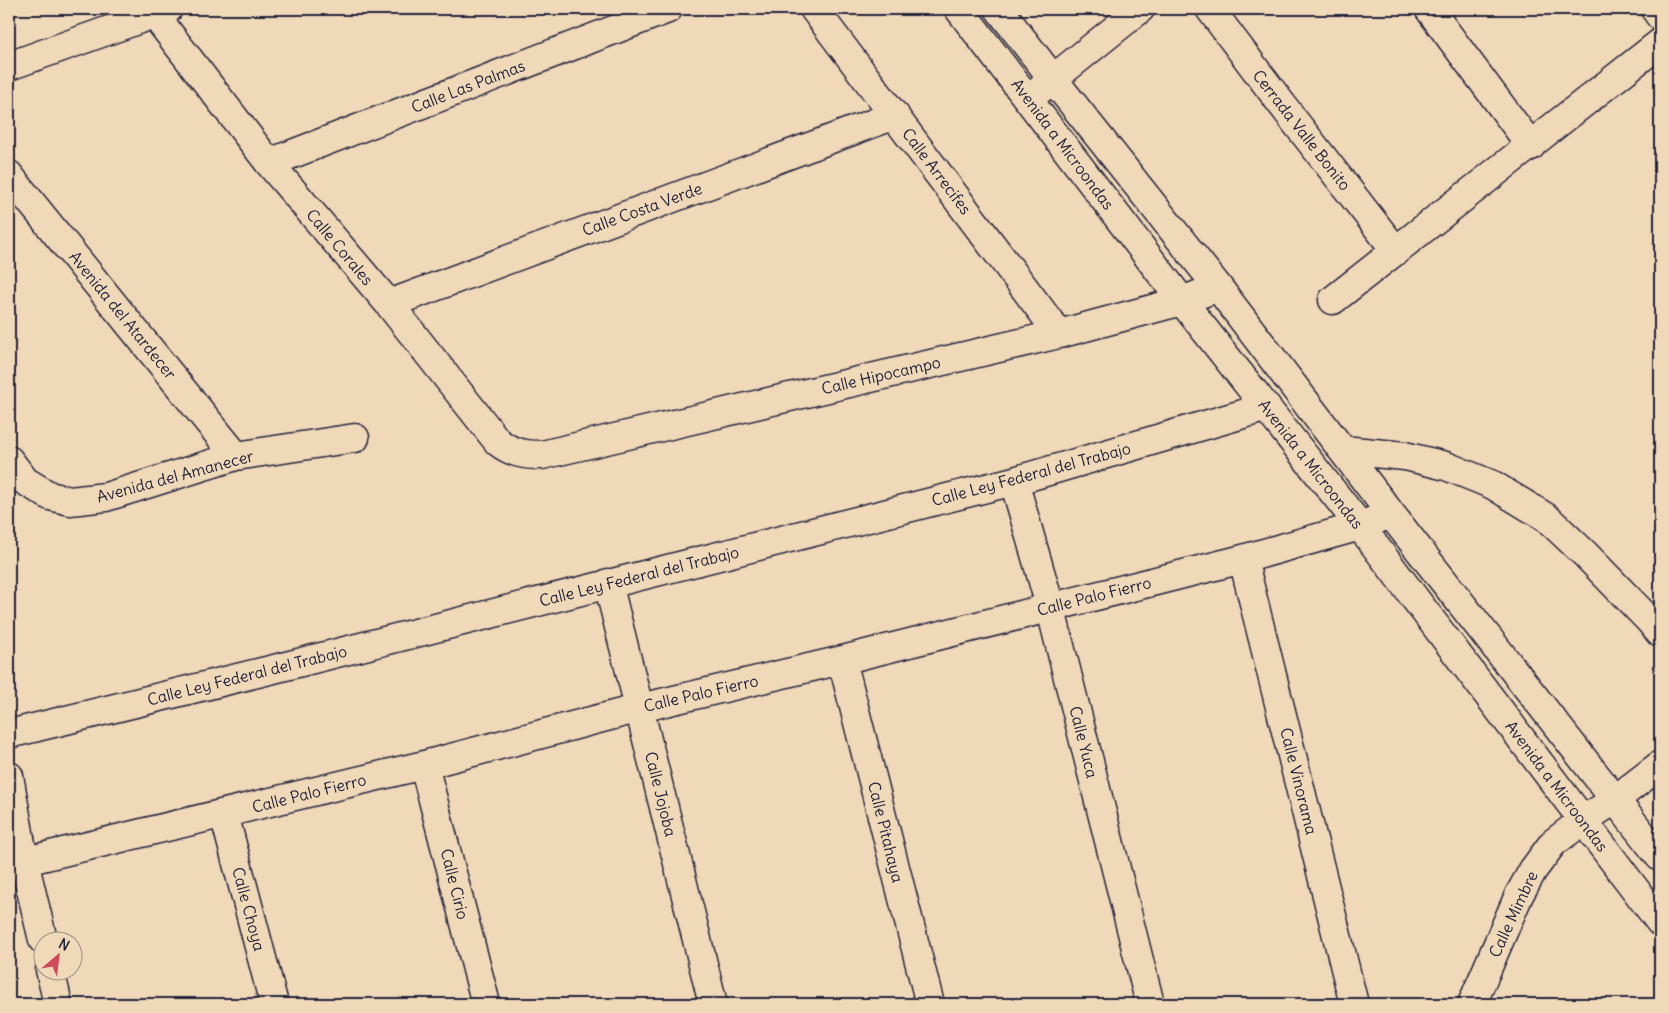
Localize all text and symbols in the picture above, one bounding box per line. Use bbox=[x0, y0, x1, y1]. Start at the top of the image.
street label: Calle Las Palmas bbox=[408, 55, 528, 117]
street label: Cerrada Valle Bonito bbox=[1249, 66, 1355, 194]
street label: Avenida a Microondas bbox=[1007, 75, 1119, 213]
street label: Calle Arrecifes bbox=[898, 124, 976, 218]
street label: Calle Costa Verde bbox=[579, 178, 705, 240]
street label: Calle Corales bbox=[302, 205, 378, 289]
street label: Avenida del Atardecer bbox=[65, 247, 181, 383]
street label: Calle Hipocampo bbox=[819, 352, 943, 398]
street label: Avenida a Microondas bbox=[1254, 395, 1368, 533]
street label: Calle Ley Federal del Trabajo bbox=[929, 438, 1133, 510]
street label: Avenida del Amanecer bbox=[94, 445, 256, 507]
street label: Calle Ley Federal del Trabajo bbox=[537, 541, 741, 611]
street label: Calle Palo Fierro bbox=[1035, 572, 1153, 620]
street label: Calle Ley Federal del Trabajo bbox=[145, 640, 349, 710]
street label: Calle Palo Fierro bbox=[642, 670, 760, 716]
street label: Calle Yuca bbox=[1065, 704, 1103, 780]
street label: Avenida a Microondas bbox=[1501, 717, 1613, 855]
street label: Calle Vinorama bbox=[1276, 725, 1322, 837]
street label: Calle Jojoba bbox=[641, 749, 681, 839]
street label: Calle Palo Fierro bbox=[250, 769, 368, 817]
street label: Calle Pitahaya bbox=[864, 779, 908, 885]
street label: Calle Cirio bbox=[437, 846, 473, 922]
street label: Calle Choya bbox=[228, 865, 270, 953]
street label: Calle Mimbre bbox=[1484, 868, 1542, 960]
north arrow bbox=[32, 930, 82, 980]
text: N bbox=[56, 934, 73, 955]

